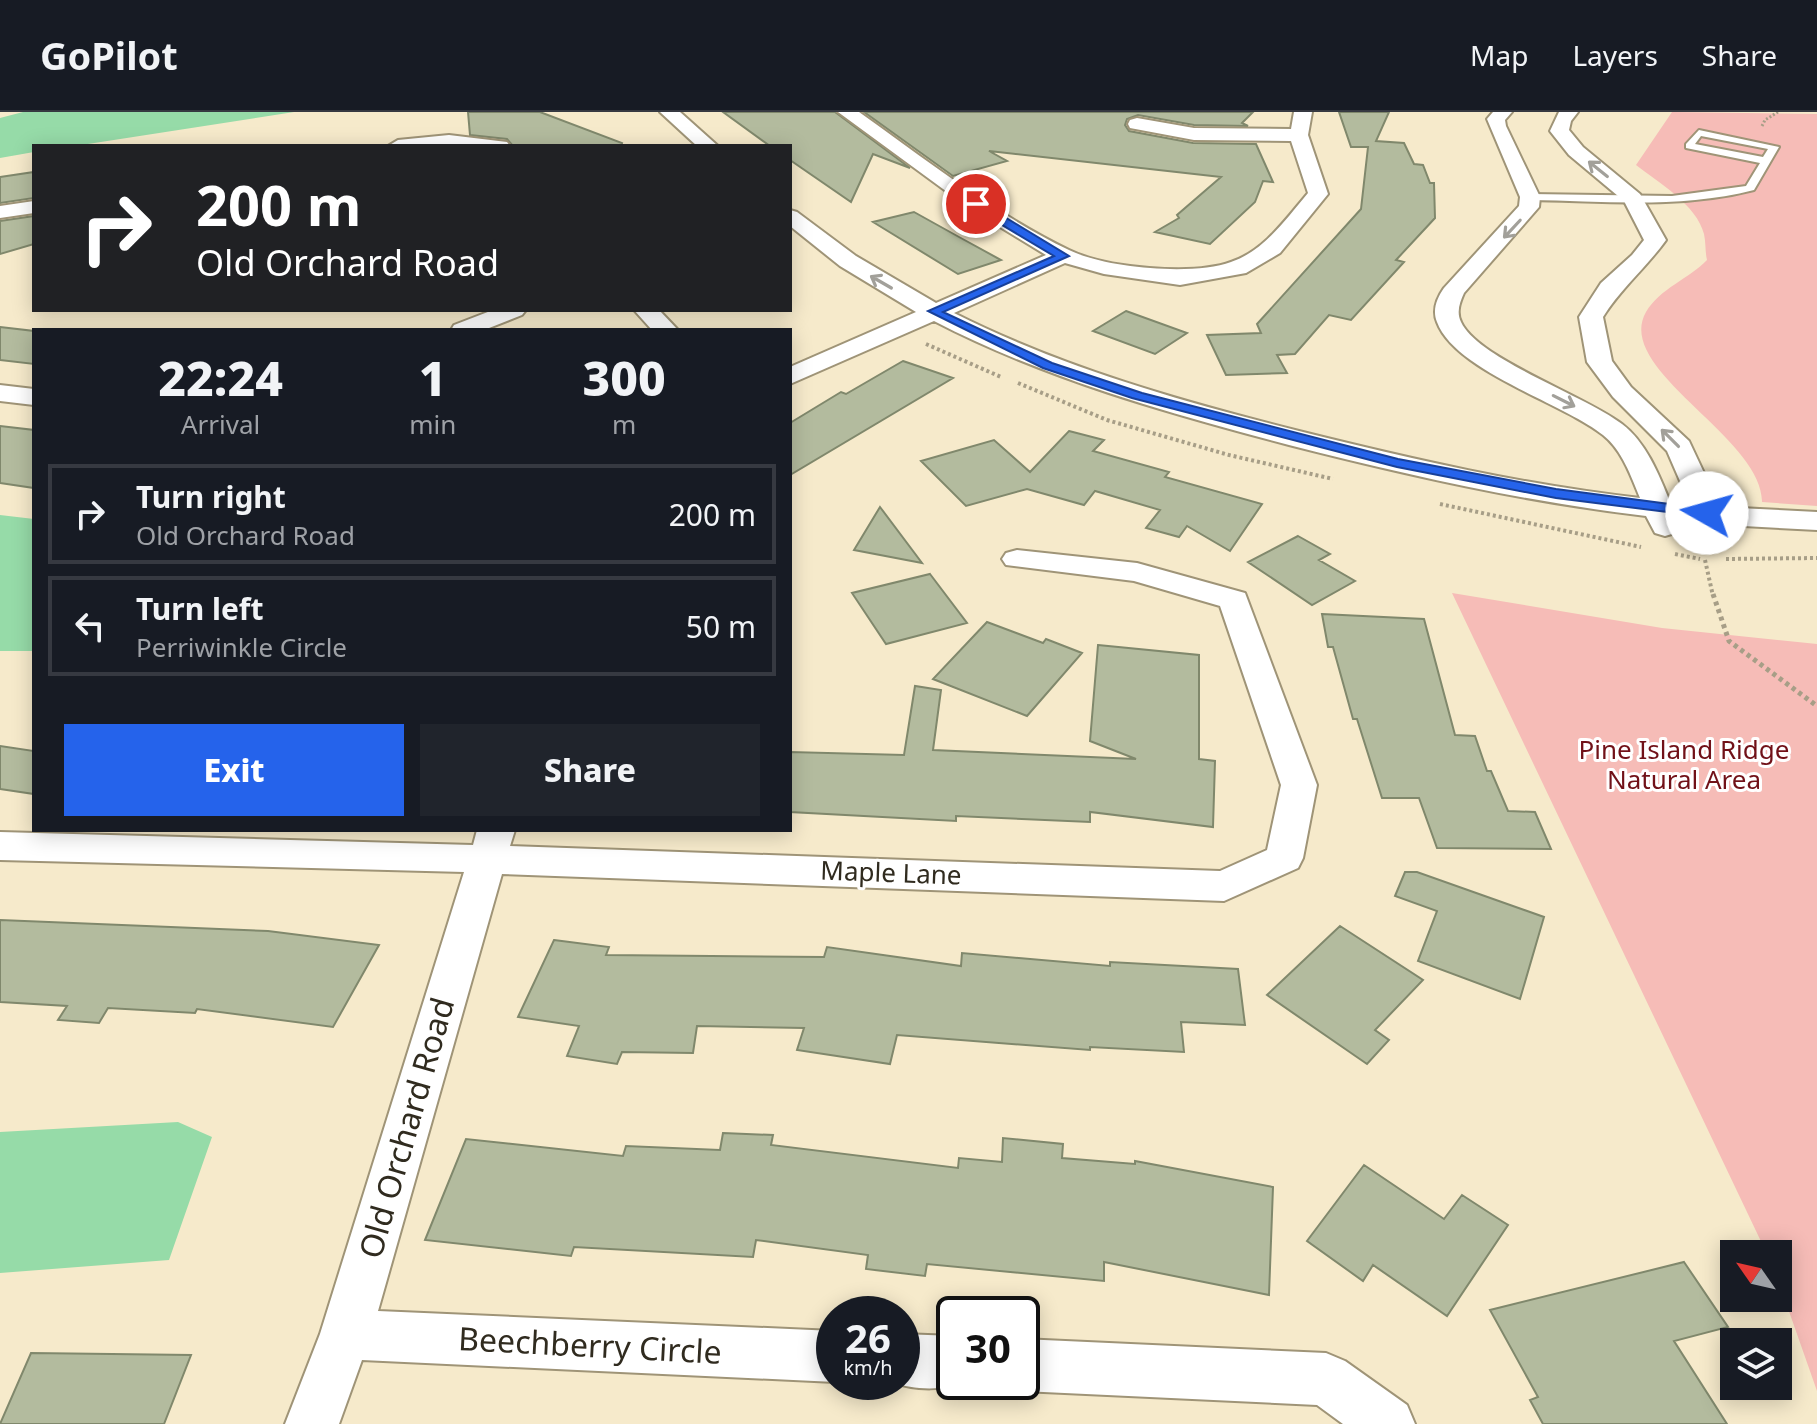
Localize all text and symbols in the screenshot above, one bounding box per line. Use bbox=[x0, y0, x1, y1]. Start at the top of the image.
text: GoPilot bbox=[40, 29, 178, 81]
text: Map bbox=[1470, 36, 1528, 74]
text: Layers bbox=[1572, 36, 1658, 74]
text: Share bbox=[1702, 36, 1777, 74]
one-way arrow bbox=[1588, 160, 1609, 178]
text: 200 m bbox=[196, 166, 361, 242]
pin bbox=[942, 170, 1010, 238]
icon: right bbox=[64, 176, 168, 280]
icon: arrive bbox=[954, 182, 998, 226]
one-way arrow bbox=[1503, 218, 1521, 238]
text: Old Orchard Road bbox=[196, 238, 499, 287]
one-way arrow bbox=[870, 274, 893, 290]
text: 22:24 bbox=[158, 345, 283, 410]
text: 1 bbox=[419, 345, 447, 410]
text: 300 bbox=[583, 345, 666, 410]
one-way arrow bbox=[1552, 393, 1576, 409]
text: Arrival bbox=[181, 406, 260, 442]
text: min bbox=[409, 406, 456, 442]
text: m bbox=[612, 406, 636, 442]
one-way arrow bbox=[1660, 428, 1679, 448]
position arrow bbox=[1665, 471, 1749, 555]
text: Turn right bbox=[136, 476, 286, 517]
icon: right bbox=[68, 492, 112, 536]
text: 200 m bbox=[669, 494, 756, 535]
text: Old Orchard Road bbox=[136, 517, 355, 553]
text: Turn left bbox=[136, 588, 264, 629]
icon: left bbox=[68, 604, 112, 648]
text: 50 m bbox=[686, 606, 756, 647]
text: Perriwinkle Circle bbox=[136, 629, 347, 665]
button: Exit bbox=[64, 724, 404, 816]
button: Share bbox=[420, 724, 760, 816]
park label: Pine Island Ridge Natural Area bbox=[1579, 731, 1789, 797]
street label: Maple Lane bbox=[820, 852, 962, 892]
street label: Old Orchard Road bbox=[348, 992, 463, 1263]
north arrow bbox=[1720, 1240, 1792, 1312]
map controls bbox=[1720, 1240, 1792, 1400]
speed limit sign: 30 bbox=[936, 1296, 1040, 1400]
text: 26 bbox=[845, 1310, 891, 1365]
street label: Beechberry Circle bbox=[457, 1316, 723, 1373]
button: layers bbox=[1720, 1328, 1792, 1400]
text: km/h bbox=[843, 1354, 893, 1381]

